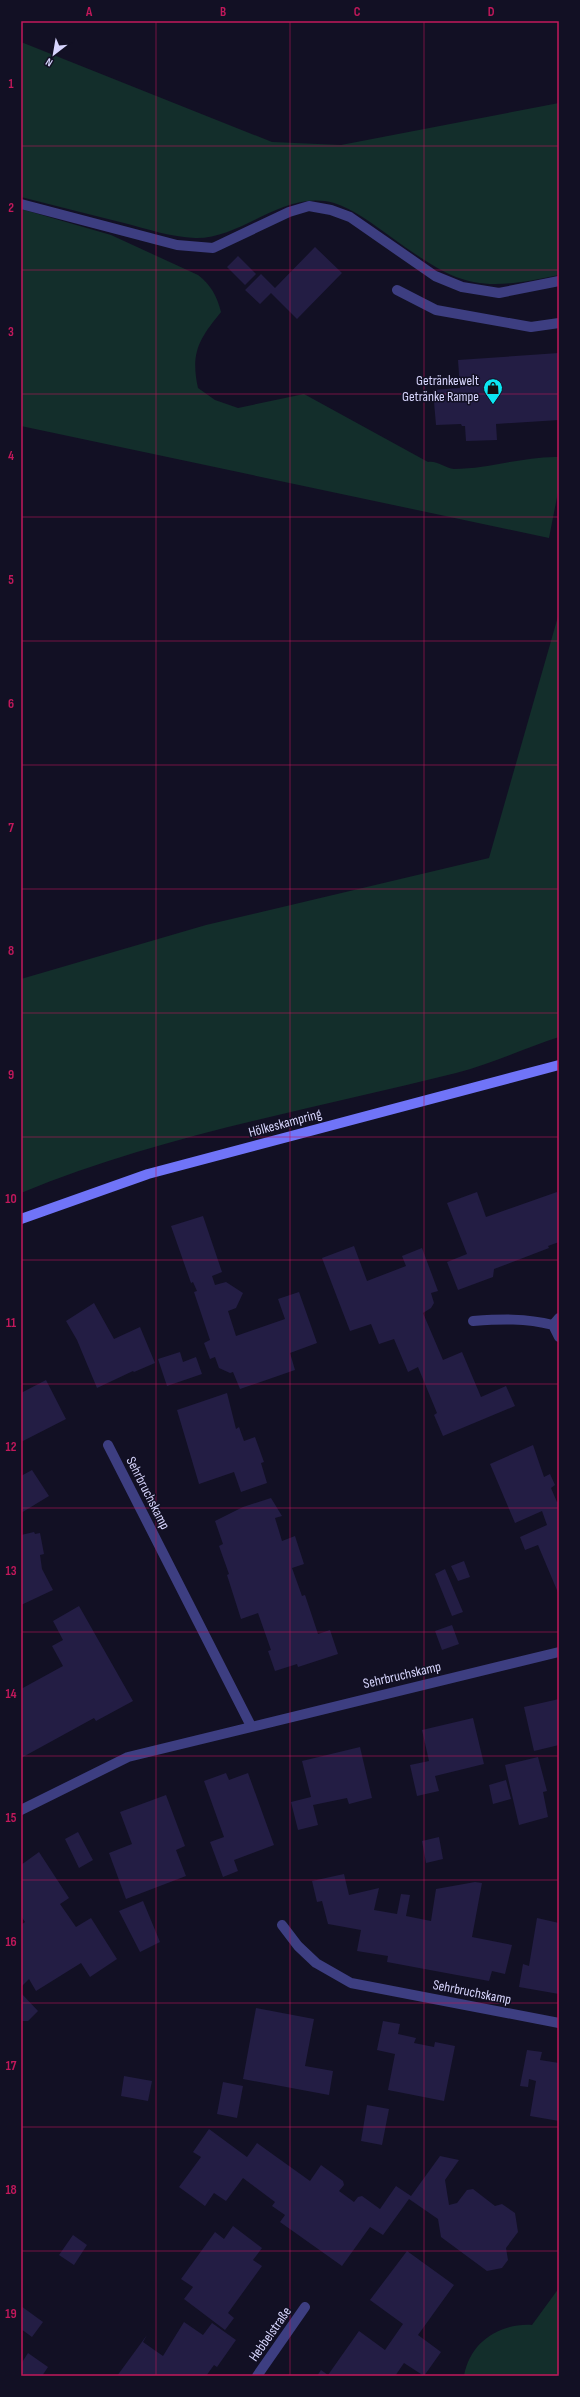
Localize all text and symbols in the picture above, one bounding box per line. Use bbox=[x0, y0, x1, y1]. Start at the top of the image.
text: A bbox=[85, 4, 93, 20]
text: B bbox=[220, 4, 226, 20]
text: C bbox=[354, 4, 361, 20]
text: D bbox=[488, 4, 495, 20]
north arrow bbox=[34, 34, 74, 74]
text: N bbox=[43, 55, 55, 69]
text: 1 bbox=[8, 76, 14, 92]
text: 2 bbox=[8, 200, 14, 216]
text: 3 bbox=[8, 324, 14, 340]
place label: Getränkewelt Getränke Rampe bbox=[402, 372, 479, 405]
shop icon: Getränkewelt Getränke Rampe bbox=[482, 377, 504, 405]
text: 4 bbox=[8, 448, 14, 464]
text: 5 bbox=[8, 572, 14, 588]
text: 6 bbox=[8, 696, 14, 712]
text: 7 bbox=[8, 820, 14, 836]
text: 8 bbox=[8, 943, 14, 959]
text: 9 bbox=[8, 1067, 14, 1083]
street label: Hölkeskampring bbox=[247, 1105, 324, 1141]
text: 10 bbox=[5, 1191, 17, 1207]
text: 11 bbox=[6, 1315, 16, 1331]
text: 12 bbox=[6, 1439, 17, 1455]
street label: Sehrbruchskamp bbox=[122, 1454, 174, 1532]
text: 13 bbox=[6, 1563, 17, 1579]
street label: Sehrbruchskamp bbox=[361, 1658, 443, 1692]
text: 14 bbox=[5, 1686, 17, 1702]
text: 15 bbox=[6, 1810, 17, 1826]
text: 16 bbox=[5, 1934, 17, 1950]
street label: Sehrbruchskamp bbox=[431, 1976, 513, 2008]
text: 17 bbox=[6, 2058, 17, 2074]
text: 18 bbox=[5, 2182, 17, 2198]
street label: Hebbelstraße bbox=[245, 2303, 295, 2365]
text: 19 bbox=[5, 2306, 17, 2322]

